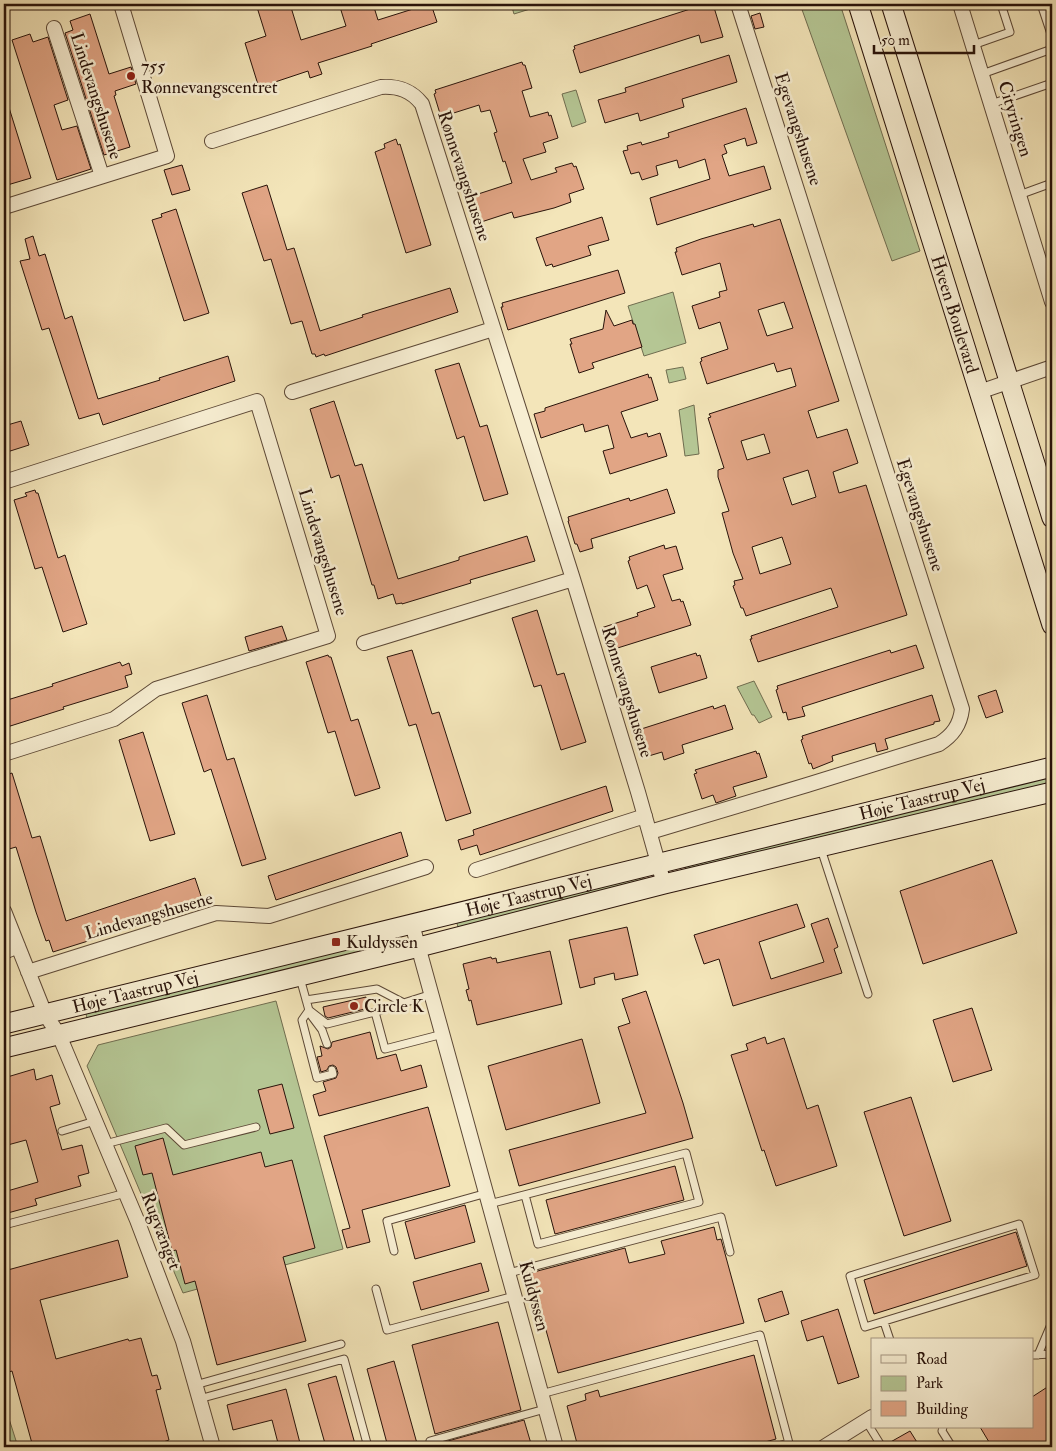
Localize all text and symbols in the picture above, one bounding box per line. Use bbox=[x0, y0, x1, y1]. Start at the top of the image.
scale bar bbox=[874, 22, 974, 54]
street label: Lindevangshusene bbox=[65, 30, 127, 163]
text: 50 m bbox=[881, 31, 910, 50]
place label: 755 Rønnevangscentret bbox=[141, 55, 278, 99]
street label: Egevangshusene bbox=[769, 69, 827, 189]
marker: 755 Rønnevangscentret bbox=[125, 70, 137, 82]
street label: Cityringen bbox=[993, 78, 1037, 160]
street label: Rønnevangshusene bbox=[432, 108, 496, 245]
street label: Hveen Boulevard bbox=[926, 252, 984, 376]
street label: Egevangshusene bbox=[891, 455, 949, 575]
street label: Lindevangshusene bbox=[293, 486, 353, 619]
street label: Rønnevangshusene bbox=[596, 624, 658, 761]
street label: Høje Taastrup Vej bbox=[857, 772, 987, 825]
street label: Høje Taastrup Vej bbox=[463, 869, 594, 922]
street label: Lindevangshusene bbox=[82, 887, 216, 945]
place label: Kuldyssen bbox=[346, 931, 418, 954]
marker: Kuldyssen bbox=[330, 936, 342, 948]
street label: Høje Taastrup Vej bbox=[70, 965, 200, 1018]
place label: Circle K bbox=[364, 995, 425, 1018]
marker: Circle K bbox=[348, 1000, 360, 1012]
street label: Rugvænget bbox=[136, 1189, 186, 1273]
street label: Kuldyssen bbox=[514, 1258, 554, 1334]
legend bbox=[871, 1338, 1034, 1428]
text: Road bbox=[916, 1350, 948, 1369]
text: Park bbox=[916, 1374, 943, 1393]
text: Building bbox=[916, 1400, 968, 1419]

